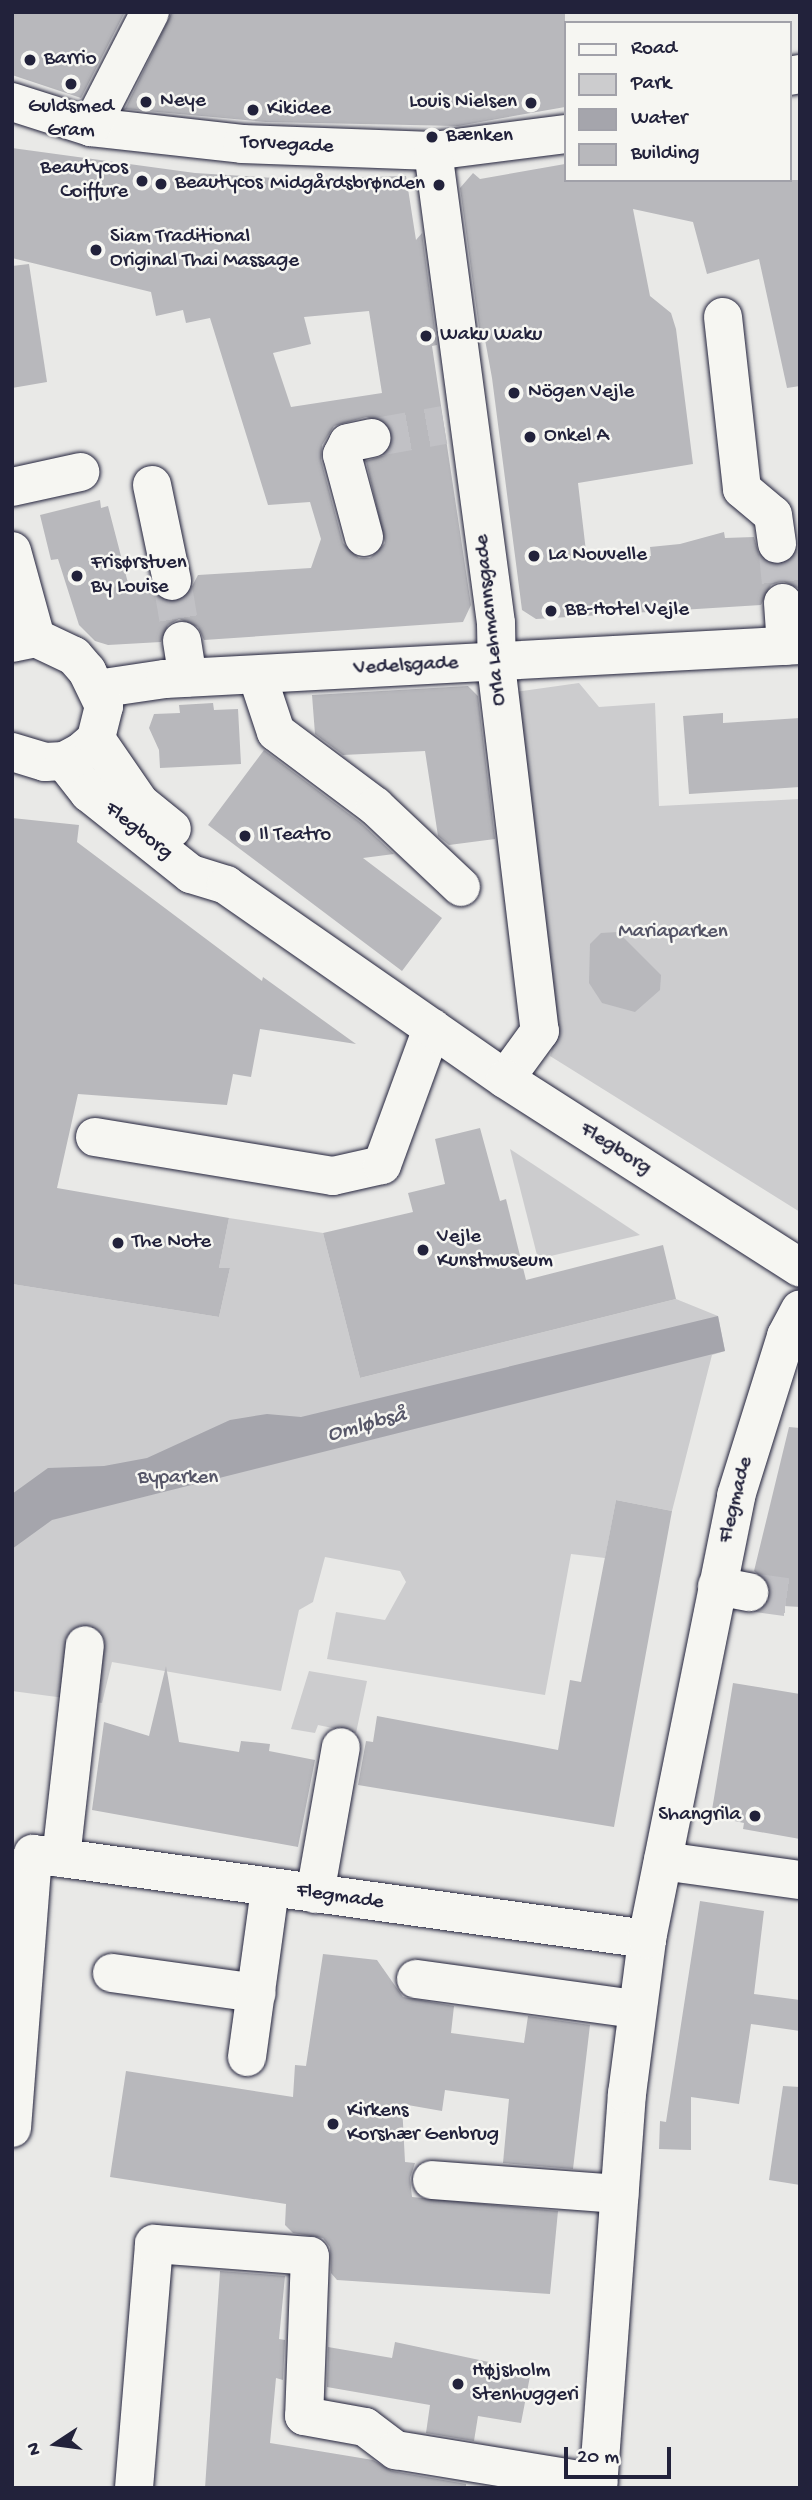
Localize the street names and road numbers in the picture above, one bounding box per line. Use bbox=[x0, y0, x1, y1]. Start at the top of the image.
street label: Torvegade bbox=[240, 131, 334, 161]
street label: Orla Lehmannsgade bbox=[470, 533, 514, 707]
street label: Vedelsgade bbox=[353, 652, 459, 682]
street label: Flegborg bbox=[99, 798, 177, 866]
street label: Flegborg bbox=[575, 1118, 655, 1182]
street label: Flegmade bbox=[714, 1454, 760, 1546]
street label: Flegmade bbox=[295, 1879, 385, 1917]

